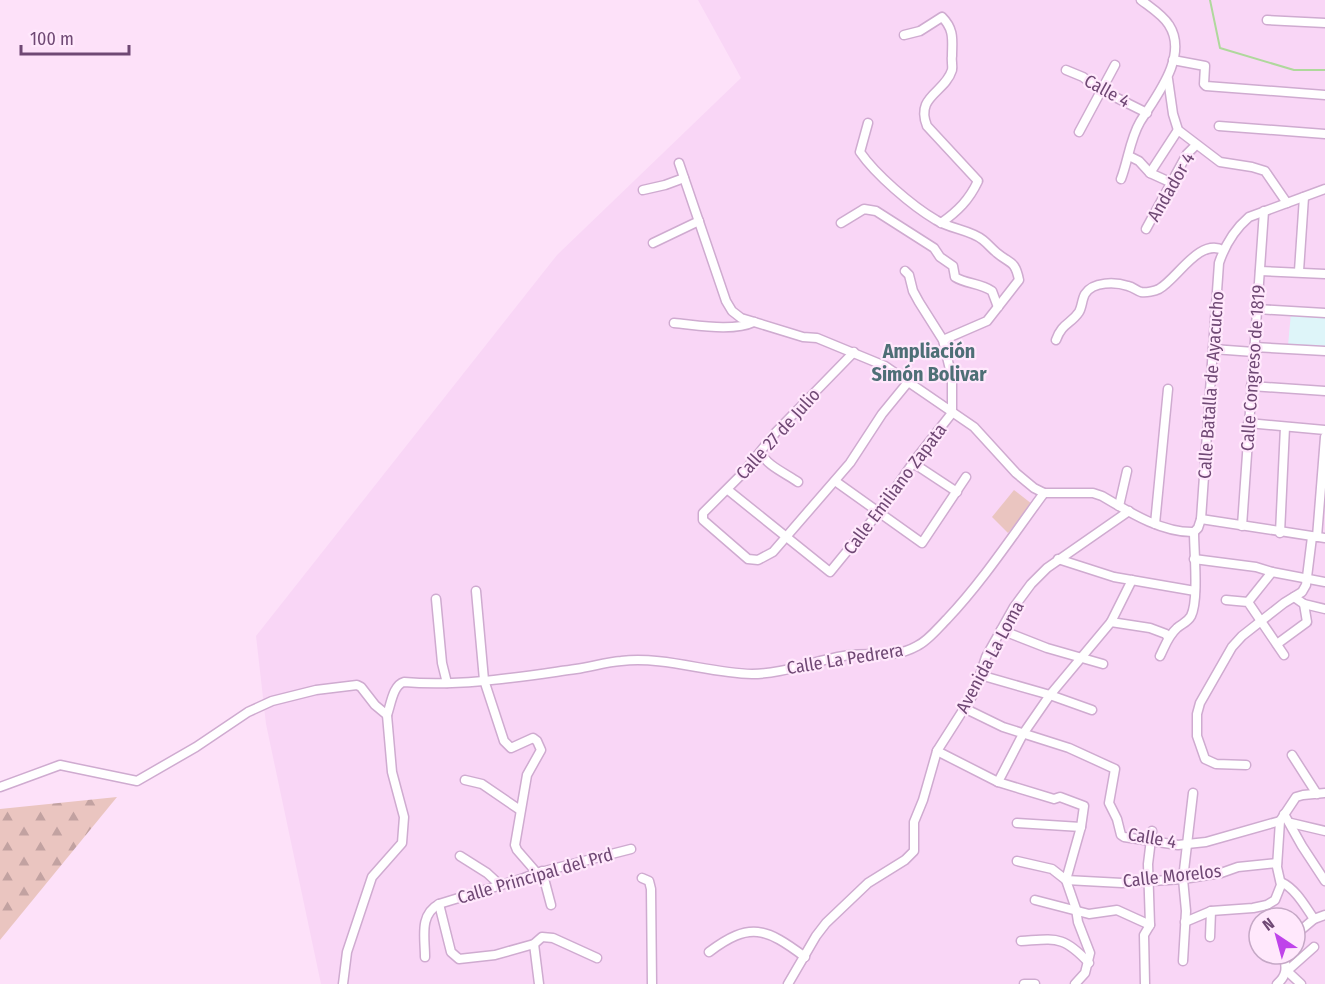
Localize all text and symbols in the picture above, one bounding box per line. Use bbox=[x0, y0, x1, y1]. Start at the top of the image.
scale bar bbox=[21, 18, 129, 56]
text: 100 m bbox=[30, 28, 74, 50]
street label: Calle 4 bbox=[1080, 70, 1134, 113]
street label: Andador 4 bbox=[1143, 148, 1200, 225]
street label: Calle Congreso de 1819 bbox=[1236, 284, 1270, 452]
street label: Calle Batalla de Ayacucho bbox=[1193, 290, 1229, 480]
district label: Ampliación Simón Bolivar bbox=[872, 339, 987, 386]
street label: Calle 27 de Julio bbox=[731, 384, 825, 484]
street label: Calle Emiliano Zapata bbox=[839, 419, 951, 559]
street label: Avenida La Loma bbox=[951, 597, 1029, 717]
street label: Calle La Pedrera bbox=[785, 639, 905, 679]
street label: Calle 4 bbox=[1126, 823, 1178, 853]
street label: Calle Principal del Prd bbox=[455, 843, 615, 909]
street label: Calle Morelos bbox=[1122, 860, 1223, 892]
north arrow bbox=[1247, 906, 1307, 966]
text: N bbox=[1259, 914, 1278, 935]

